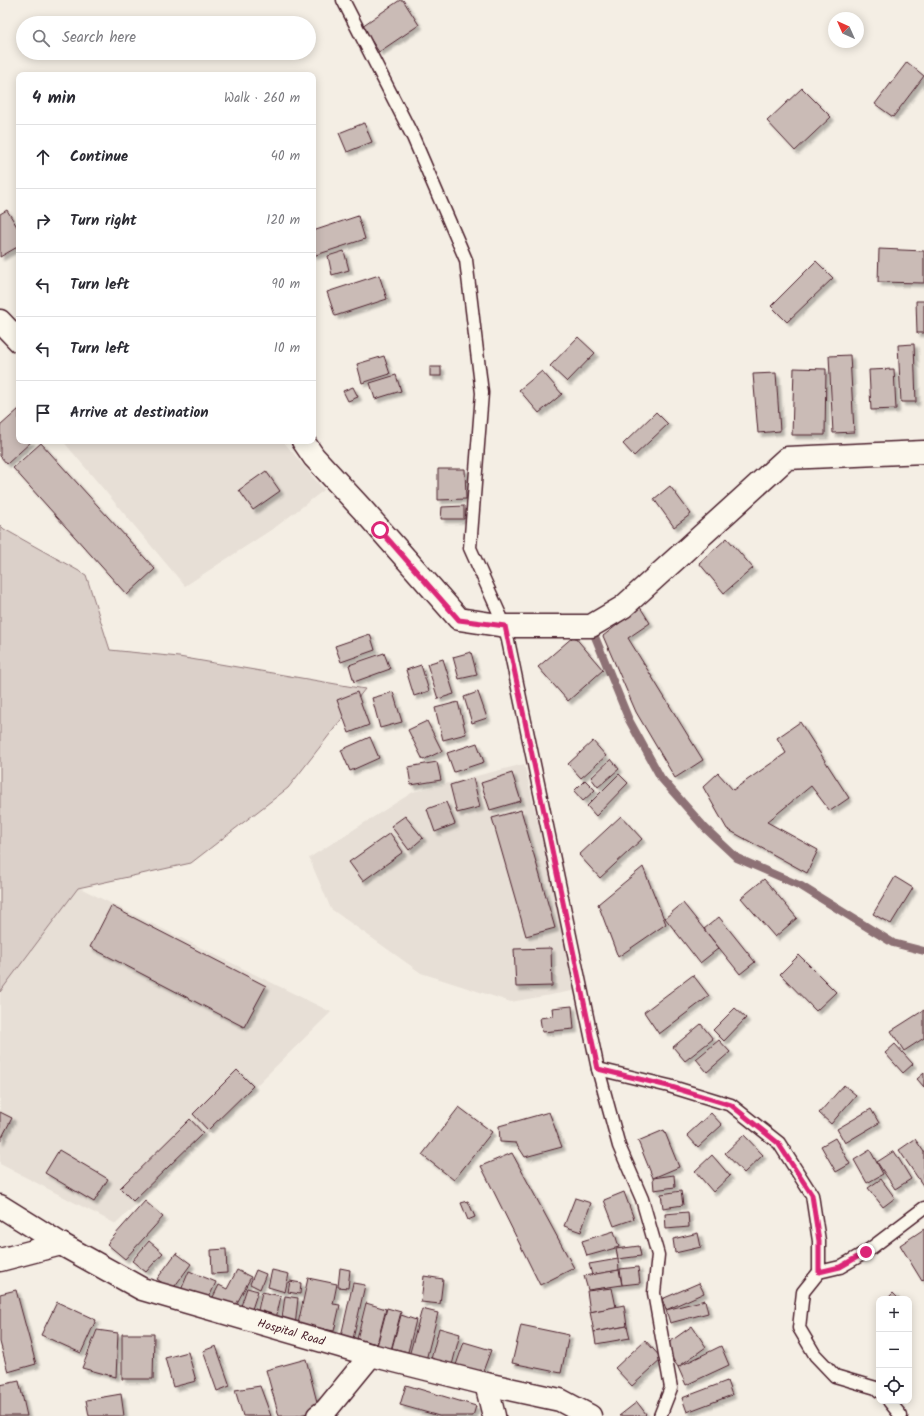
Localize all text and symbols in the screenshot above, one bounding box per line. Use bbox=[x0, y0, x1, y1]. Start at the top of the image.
north arrow bbox=[828, 12, 864, 48]
search box bbox=[16, 16, 316, 60]
text: Search here bbox=[62, 26, 136, 50]
icon: search bbox=[30, 27, 52, 49]
text: 4 min bbox=[32, 85, 76, 112]
text: Walk · 260 m bbox=[224, 88, 300, 109]
text: Continue bbox=[70, 145, 128, 169]
icon: ahead bbox=[32, 146, 54, 168]
text: 40 m bbox=[271, 146, 300, 167]
text: Turn right bbox=[70, 209, 137, 233]
icon: right bbox=[32, 210, 54, 232]
text: 120 m bbox=[266, 210, 300, 231]
text: Turn left bbox=[70, 273, 130, 297]
icon: left bbox=[32, 274, 54, 296]
text: 90 m bbox=[272, 274, 300, 295]
text: Turn left bbox=[70, 337, 130, 361]
icon: left bbox=[32, 338, 54, 360]
text: 10 m bbox=[274, 338, 300, 359]
text: Arrive at destination bbox=[70, 401, 209, 425]
icon: arrive bbox=[32, 402, 54, 424]
route start bbox=[371, 521, 389, 539]
route end bbox=[857, 1243, 875, 1261]
map controls bbox=[876, 1296, 912, 1404]
button: + bbox=[876, 1296, 912, 1332]
street label: Hospital Road bbox=[255, 1314, 328, 1351]
button: − bbox=[876, 1332, 912, 1368]
button: locate bbox=[876, 1368, 912, 1404]

